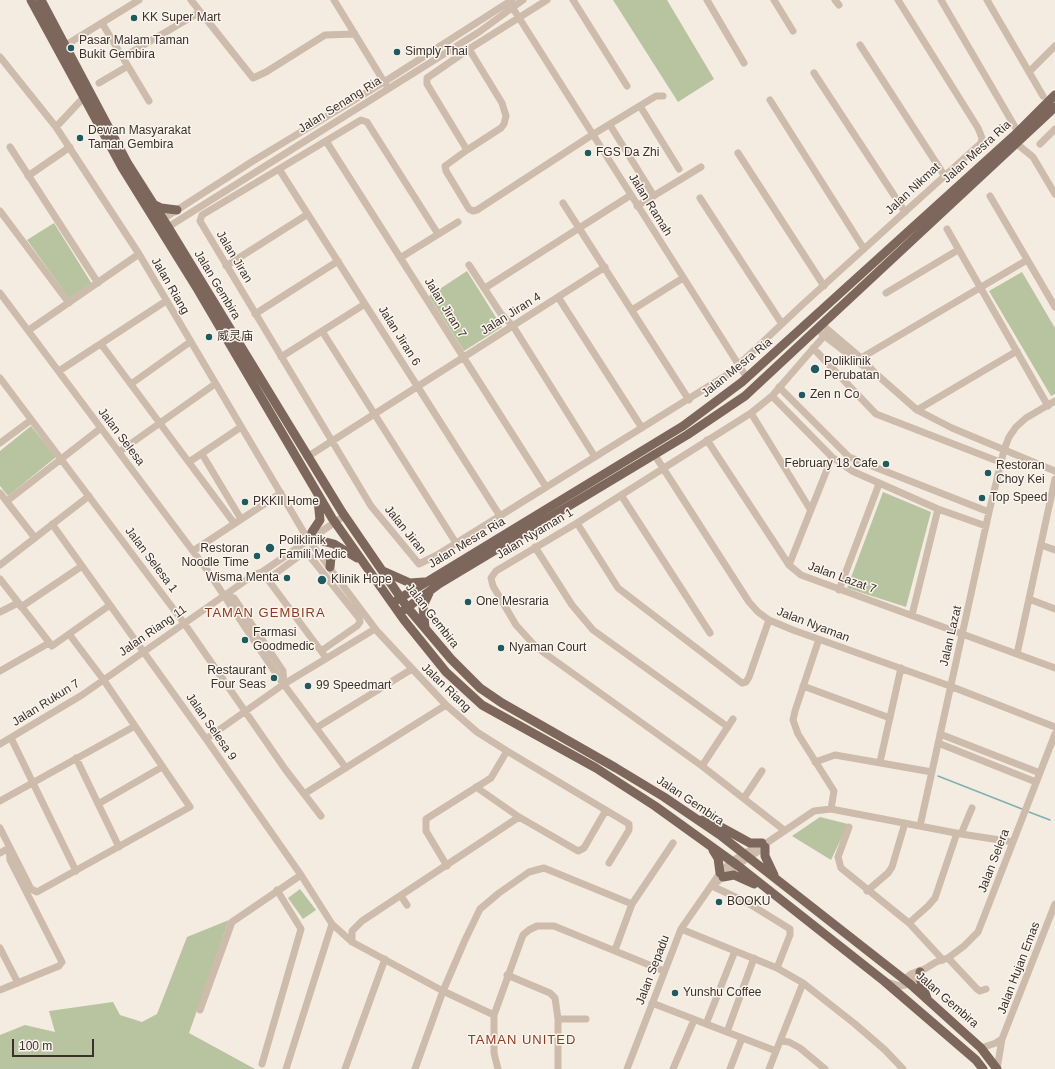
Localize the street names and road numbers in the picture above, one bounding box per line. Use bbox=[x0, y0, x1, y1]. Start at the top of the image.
street label: Jalan Senang Ria bbox=[296, 74, 384, 136]
street label: Jalan Mesra Ria bbox=[940, 118, 1014, 186]
street label: Jalan Nikmat bbox=[883, 160, 943, 218]
street label: Jalan Ramah bbox=[625, 171, 675, 239]
street label: Jalan Jiran bbox=[213, 228, 255, 286]
street label: Jalan Gembira bbox=[191, 248, 243, 322]
street label: Jalan Riang bbox=[148, 255, 192, 317]
street label: Jalan Jiran 7 bbox=[421, 275, 469, 341]
street label: Jalan Jiran 4 bbox=[478, 290, 544, 338]
street label: Jalan Jiran 6 bbox=[375, 303, 423, 369]
street label: Jalan Mesra Ria bbox=[699, 335, 775, 401]
street label: Jalan Selesa bbox=[95, 405, 147, 469]
street label: Jalan Jiran bbox=[381, 503, 429, 557]
street label: Jalan Nyaman 1 bbox=[494, 505, 576, 563]
street label: Jalan Mesra Ria bbox=[426, 515, 508, 571]
street label: Jalan Selesa 1 bbox=[122, 524, 180, 596]
street label: Jalan Lazat 7 bbox=[806, 559, 878, 597]
street label: Jalan Gembira bbox=[402, 581, 462, 651]
street label: Jalan Riang 11 bbox=[116, 602, 190, 660]
street label: Jalan Lazat bbox=[937, 604, 965, 668]
street label: Jalan Nyaman bbox=[775, 605, 851, 645]
street label: Jalan Riang bbox=[418, 661, 474, 715]
street label: Jalan Rukun 7 bbox=[10, 677, 82, 729]
street label: Jalan Selesa 9 bbox=[183, 691, 239, 763]
street label: Jalan Gembira bbox=[654, 773, 726, 829]
street label: Jalan Selera bbox=[975, 827, 1013, 895]
street label: Jalan Hujan Emas bbox=[995, 920, 1043, 1016]
street label: Jalan Sepadu bbox=[633, 933, 673, 1007]
street label: Jalan Gembira bbox=[913, 969, 981, 1031]

